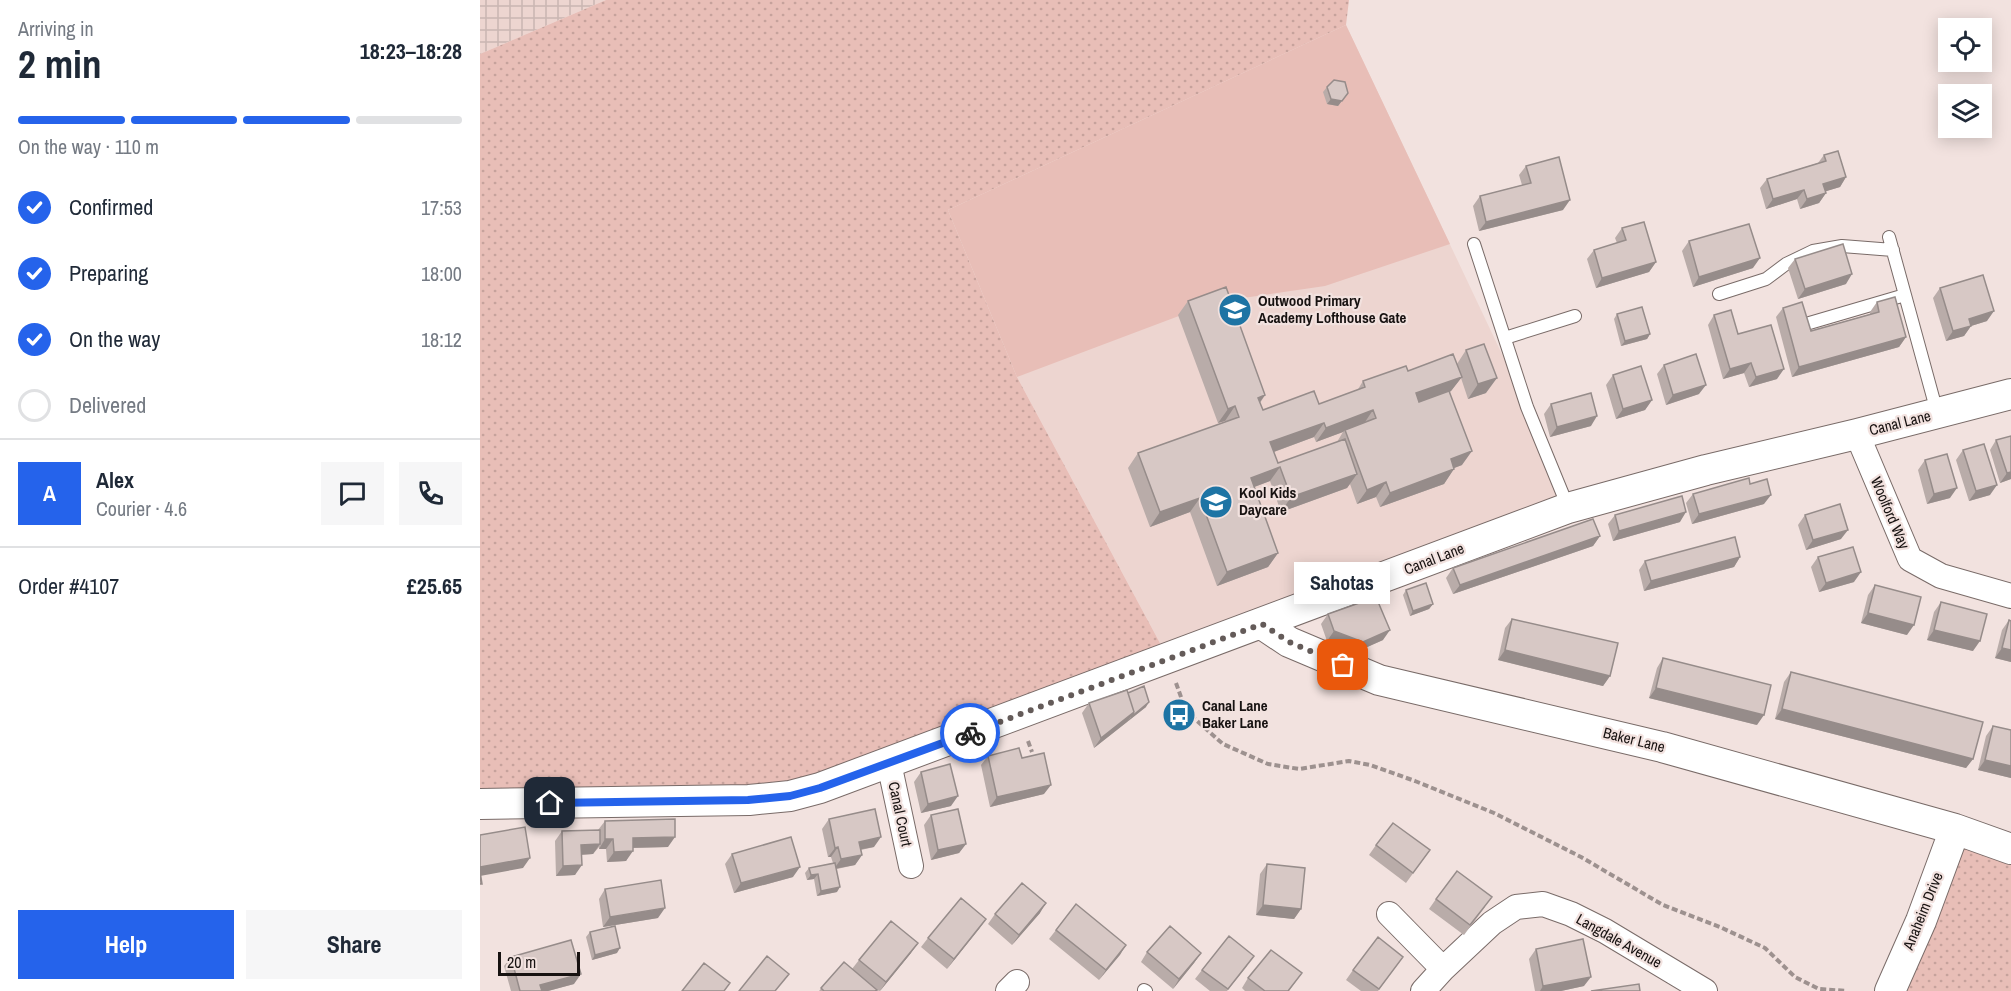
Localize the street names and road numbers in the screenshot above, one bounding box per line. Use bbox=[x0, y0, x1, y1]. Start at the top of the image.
street label: Canal Lane bbox=[1867, 405, 1933, 440]
street label: Woolford Way bbox=[1866, 473, 1915, 553]
street label: Canal Lane bbox=[1401, 537, 1467, 580]
street label: Baker Lane bbox=[1601, 722, 1667, 757]
street label: Canal Court bbox=[883, 780, 918, 849]
street label: Anaheim Drive bbox=[1897, 869, 1948, 954]
street label: Langdale Avenue bbox=[1573, 908, 1666, 973]

